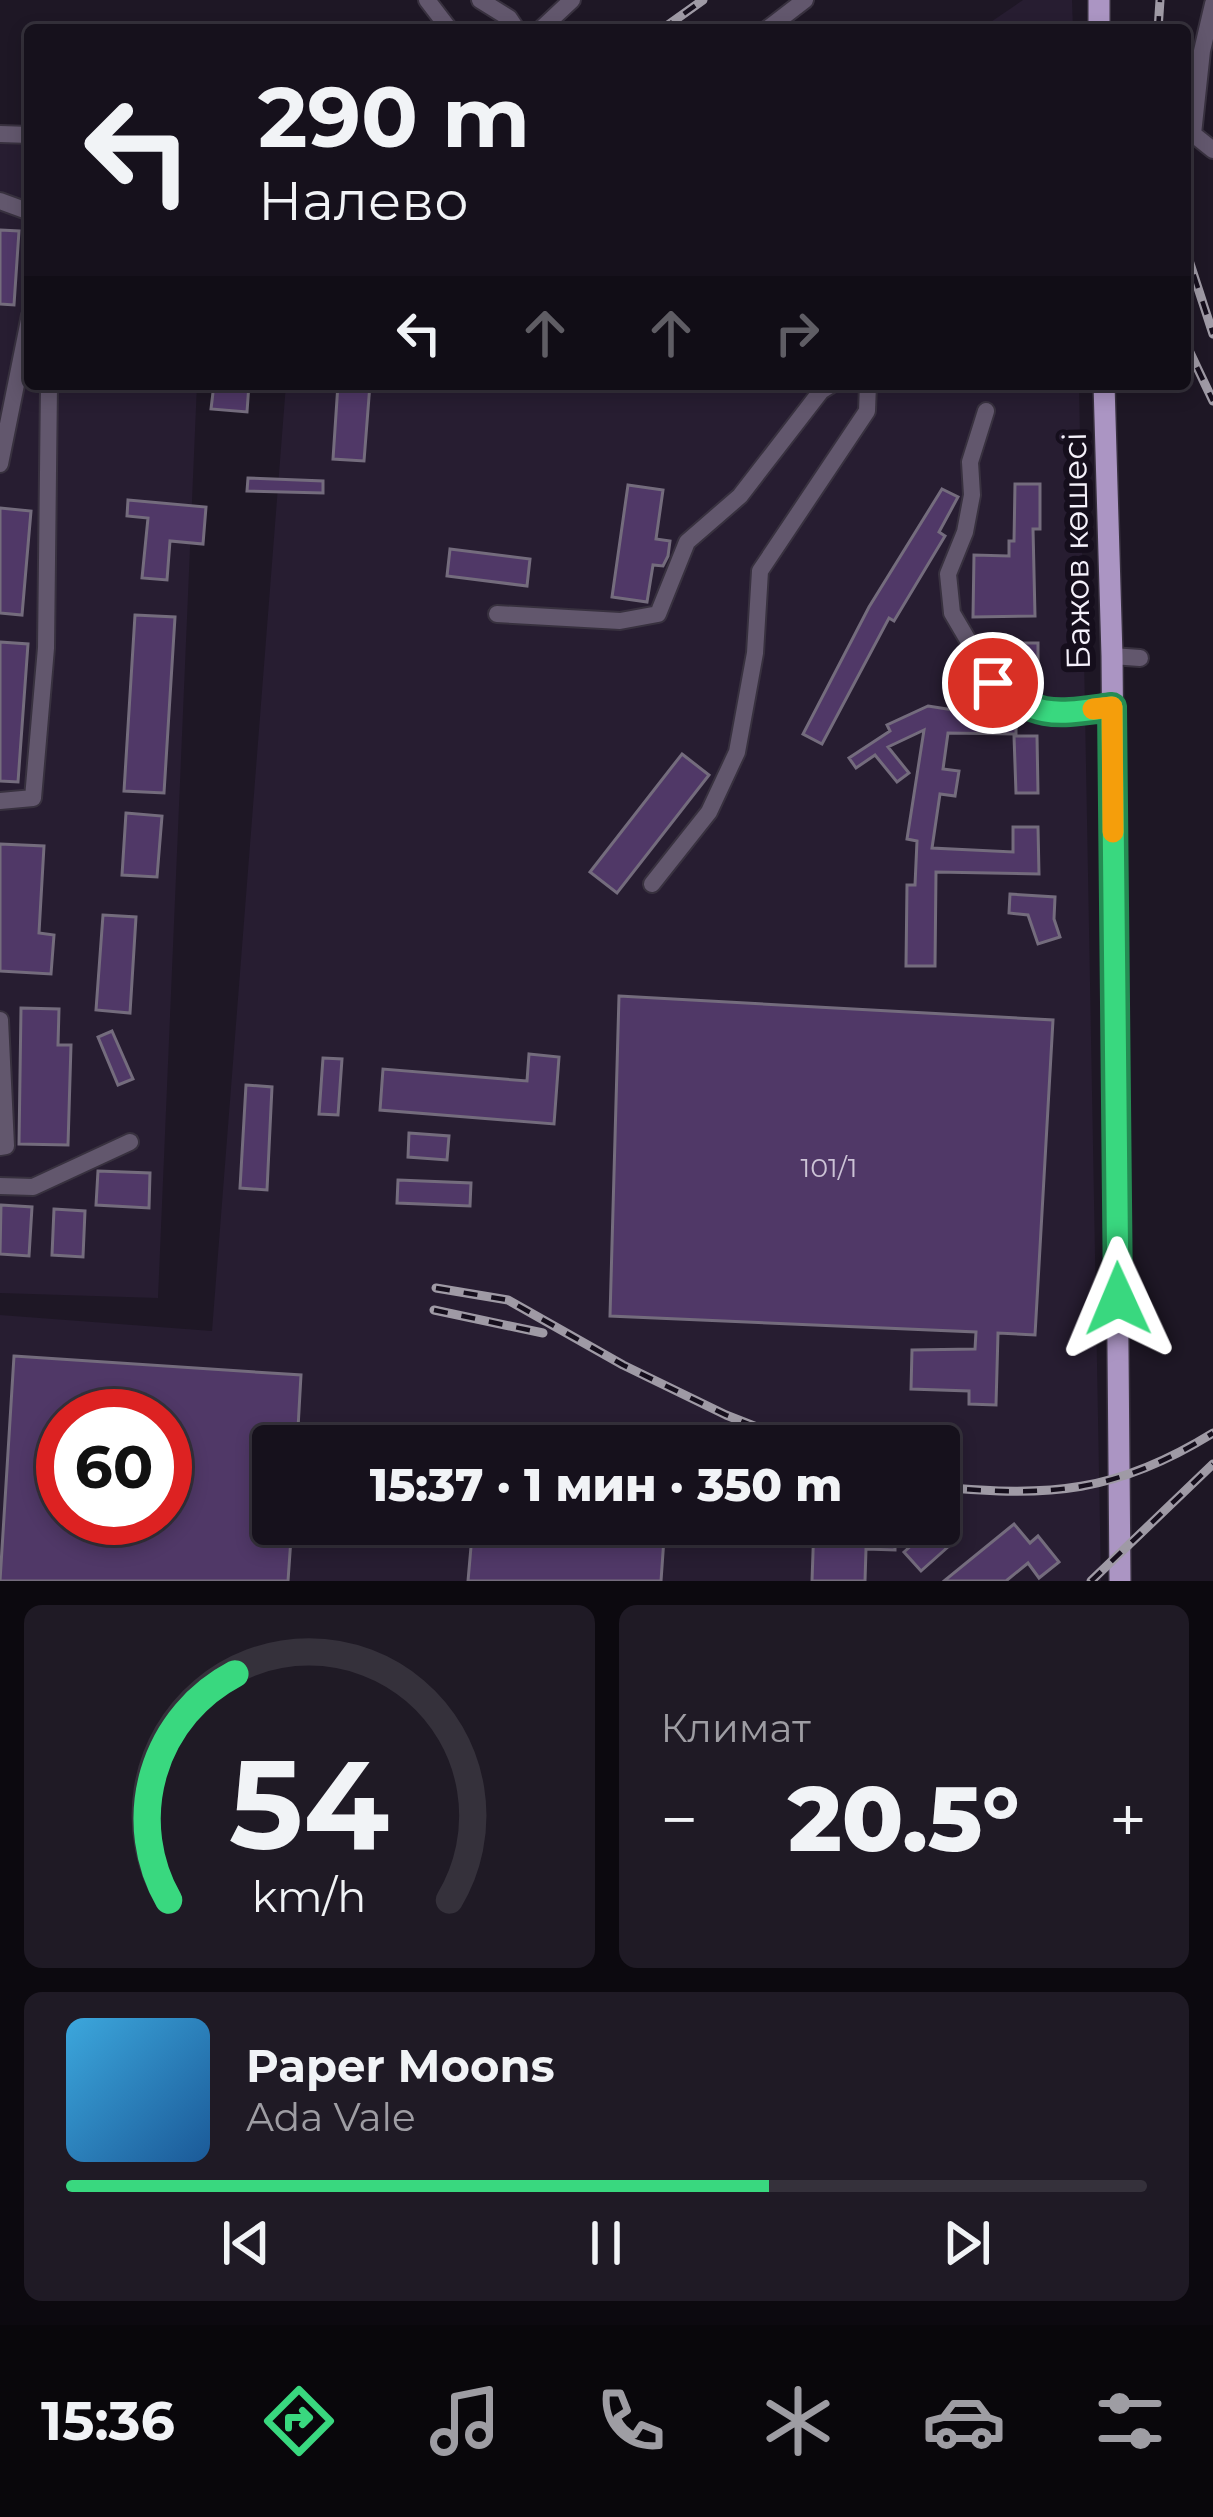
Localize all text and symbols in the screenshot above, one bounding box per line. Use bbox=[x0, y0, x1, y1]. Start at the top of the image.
text: 290 m bbox=[258, 66, 530, 168]
icon: left bbox=[60, 72, 216, 228]
text: Налево bbox=[258, 168, 469, 234]
icon: left bbox=[386, 300, 452, 366]
icon: ahead bbox=[512, 300, 578, 366]
icon: ahead bbox=[638, 300, 704, 366]
icon: right bbox=[764, 300, 830, 366]
street label: Бажов көшесі bbox=[1054, 432, 1098, 670]
pin bbox=[942, 632, 1044, 734]
icon: arrive bbox=[960, 650, 1026, 716]
house number: 101/1 bbox=[801, 1151, 857, 1184]
position arrow bbox=[1055, 1236, 1181, 1362]
speed limit sign: 60 bbox=[36, 1389, 192, 1545]
text: 15:37 · 1 мин · 350 m bbox=[370, 1457, 842, 1512]
text: Климат bbox=[661, 1704, 811, 1752]
text: 54 bbox=[229, 1728, 389, 1880]
text: 20.5° bbox=[788, 1764, 1020, 1874]
text: − bbox=[661, 1779, 698, 1860]
text: + bbox=[1109, 1779, 1147, 1860]
text: km/h bbox=[252, 1869, 366, 1922]
text: Paper Moons bbox=[246, 2038, 555, 2093]
text: Ada Vale bbox=[246, 2093, 416, 2141]
icon: previous bbox=[213, 2210, 279, 2276]
icon: pause bbox=[573, 2210, 639, 2276]
icon: next bbox=[934, 2210, 1000, 2276]
icon: directions bbox=[257, 2379, 341, 2463]
icon: music bbox=[423, 2379, 507, 2463]
icon: phone bbox=[589, 2379, 673, 2463]
icon: climate bbox=[756, 2379, 840, 2463]
icon: car bbox=[922, 2379, 1006, 2463]
icon: filters bbox=[1088, 2379, 1172, 2463]
text: 15:36 bbox=[41, 2388, 175, 2454]

